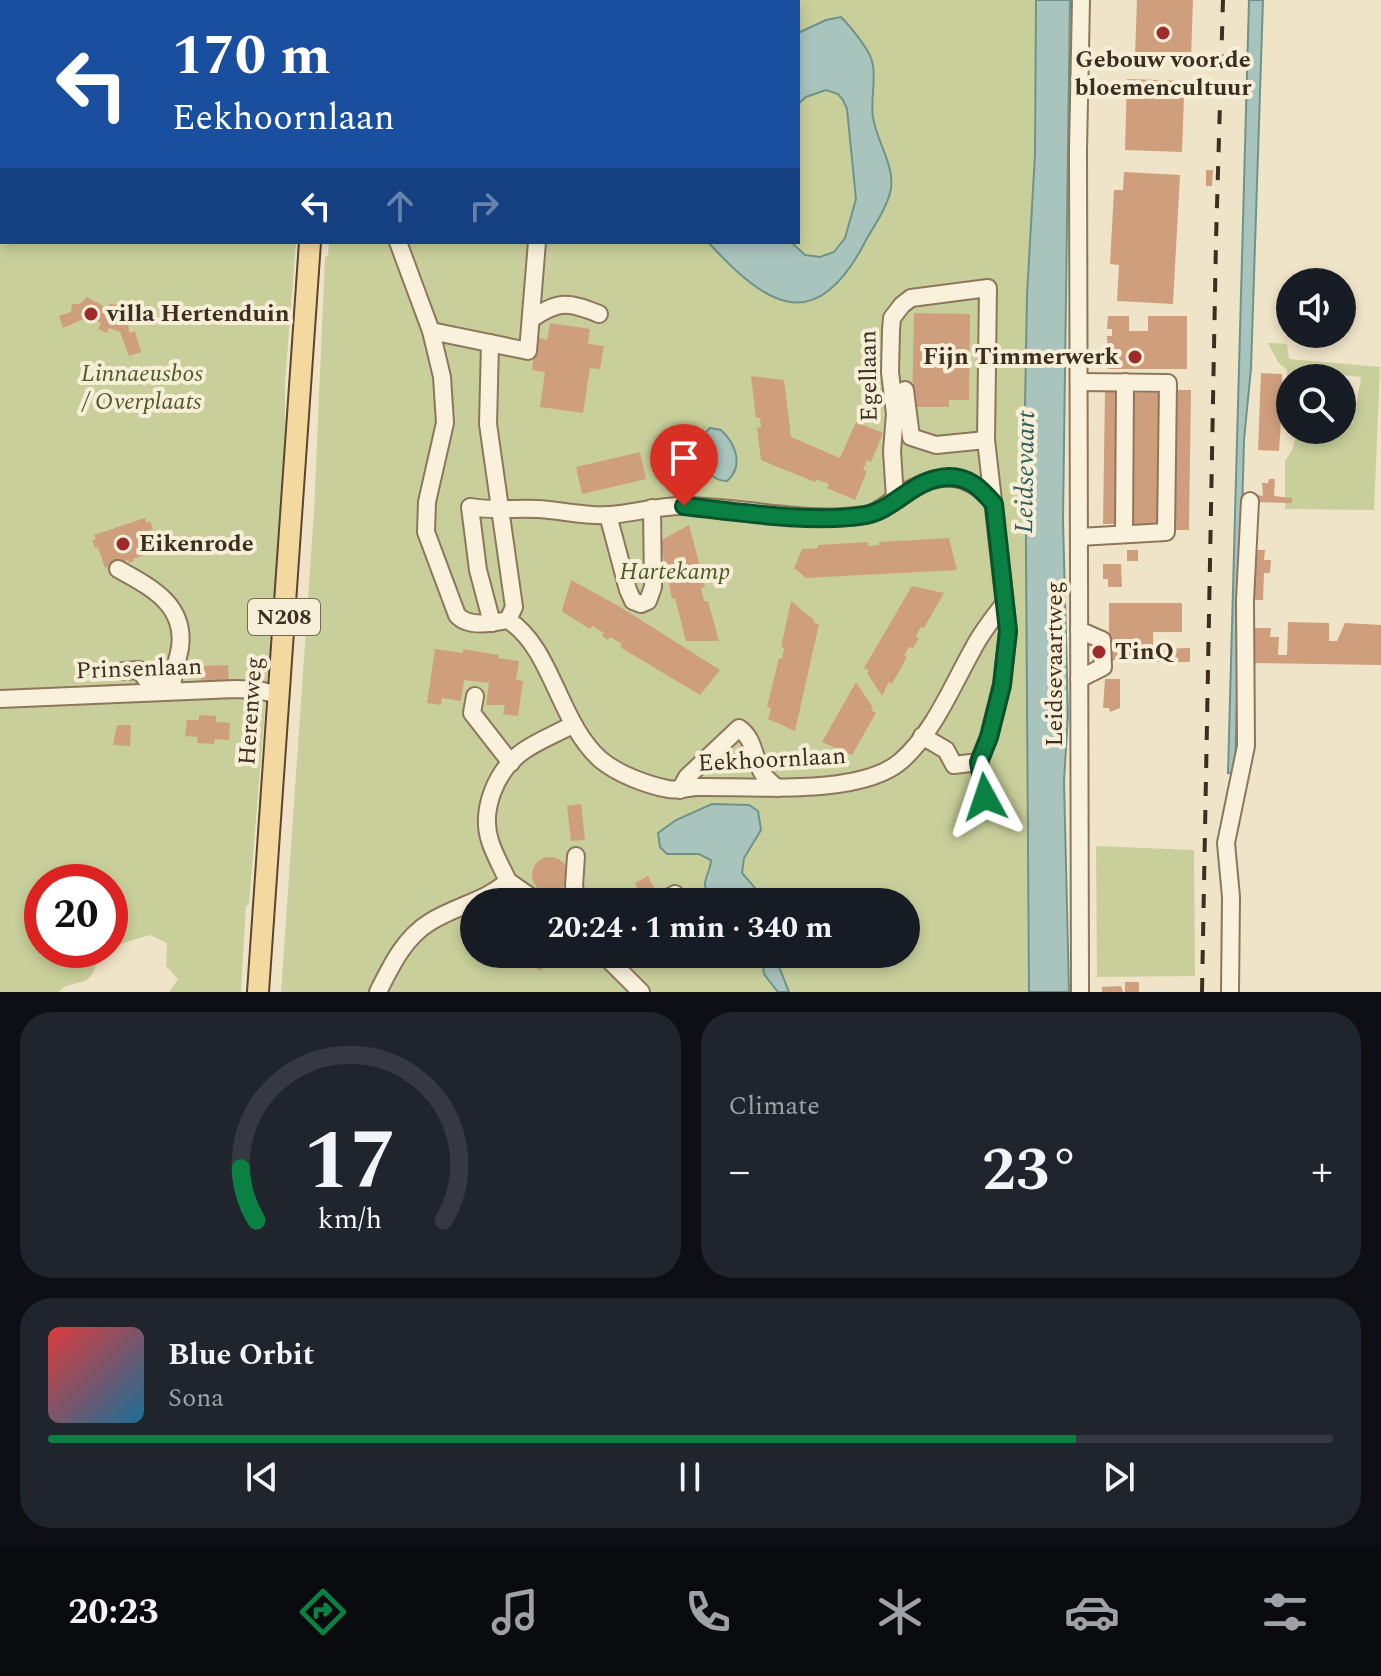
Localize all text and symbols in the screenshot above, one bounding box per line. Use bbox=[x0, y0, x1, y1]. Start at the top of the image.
text: 170 m bbox=[172, 14, 331, 99]
marker: Gebouw voor de bloemencultuur bbox=[1154, 24, 1172, 42]
icon: left bbox=[40, 32, 144, 136]
place label: Gebouw voor de bloemencultuur bbox=[1075, 42, 1252, 106]
text: Eekhoornlaan bbox=[172, 91, 395, 146]
icon: left bbox=[294, 184, 338, 228]
icon: ahead bbox=[378, 184, 422, 228]
icon: right bbox=[462, 184, 506, 228]
map controls bbox=[1276, 268, 1356, 444]
button: sound bbox=[1276, 268, 1356, 348]
place label: villa Hertenduin bbox=[106, 296, 290, 332]
marker: villa Hertenduin bbox=[82, 305, 100, 323]
street label: Egellaan bbox=[850, 330, 888, 422]
place label: Fijn Timmerwerk bbox=[923, 339, 1120, 375]
marker: Fijn Timmerwerk bbox=[1126, 348, 1144, 366]
park label: Linnaeusbos / Overplaats bbox=[81, 356, 203, 420]
button: search bbox=[1276, 364, 1356, 444]
water label: Leidsevaart bbox=[1004, 409, 1046, 534]
pin bbox=[650, 424, 718, 506]
icon: arrive bbox=[662, 436, 706, 480]
place label: Eikenrode bbox=[139, 526, 254, 562]
marker: Eikenrode bbox=[114, 535, 132, 553]
park label: Hartekamp bbox=[620, 554, 730, 590]
street label: Leidsevaartweg bbox=[1037, 581, 1073, 747]
road number: N208 bbox=[248, 599, 320, 635]
place label: TinQ bbox=[1115, 634, 1175, 670]
marker: TinQ bbox=[1090, 643, 1108, 661]
street label: Prinsenlaan bbox=[75, 649, 203, 689]
street label: Herenweg bbox=[229, 656, 273, 766]
street label: Eekhoornlaan bbox=[697, 738, 847, 782]
position arrow bbox=[943, 755, 1027, 839]
speed limit sign: 20 bbox=[24, 864, 128, 968]
text: 20:24 · 1 min · 340 m bbox=[547, 905, 833, 951]
text: Climate bbox=[729, 1086, 820, 1126]
text: 17 bbox=[304, 1099, 397, 1226]
text: 23° bbox=[982, 1125, 1079, 1217]
text: − bbox=[729, 1138, 751, 1205]
text: + bbox=[1311, 1138, 1333, 1205]
text: km/h bbox=[318, 1198, 382, 1241]
text: Blue Orbit bbox=[168, 1332, 314, 1378]
text: Sona bbox=[168, 1378, 224, 1418]
icon: previous bbox=[240, 1455, 284, 1499]
icon: pause bbox=[668, 1455, 712, 1499]
icon: next bbox=[1097, 1455, 1141, 1499]
icon: directions bbox=[295, 1584, 351, 1640]
icon: music bbox=[487, 1584, 543, 1640]
icon: phone bbox=[680, 1584, 736, 1640]
icon: climate bbox=[872, 1584, 928, 1640]
icon: car bbox=[1064, 1584, 1120, 1640]
icon: filters bbox=[1257, 1584, 1313, 1640]
text: 20:23 bbox=[68, 1585, 159, 1640]

